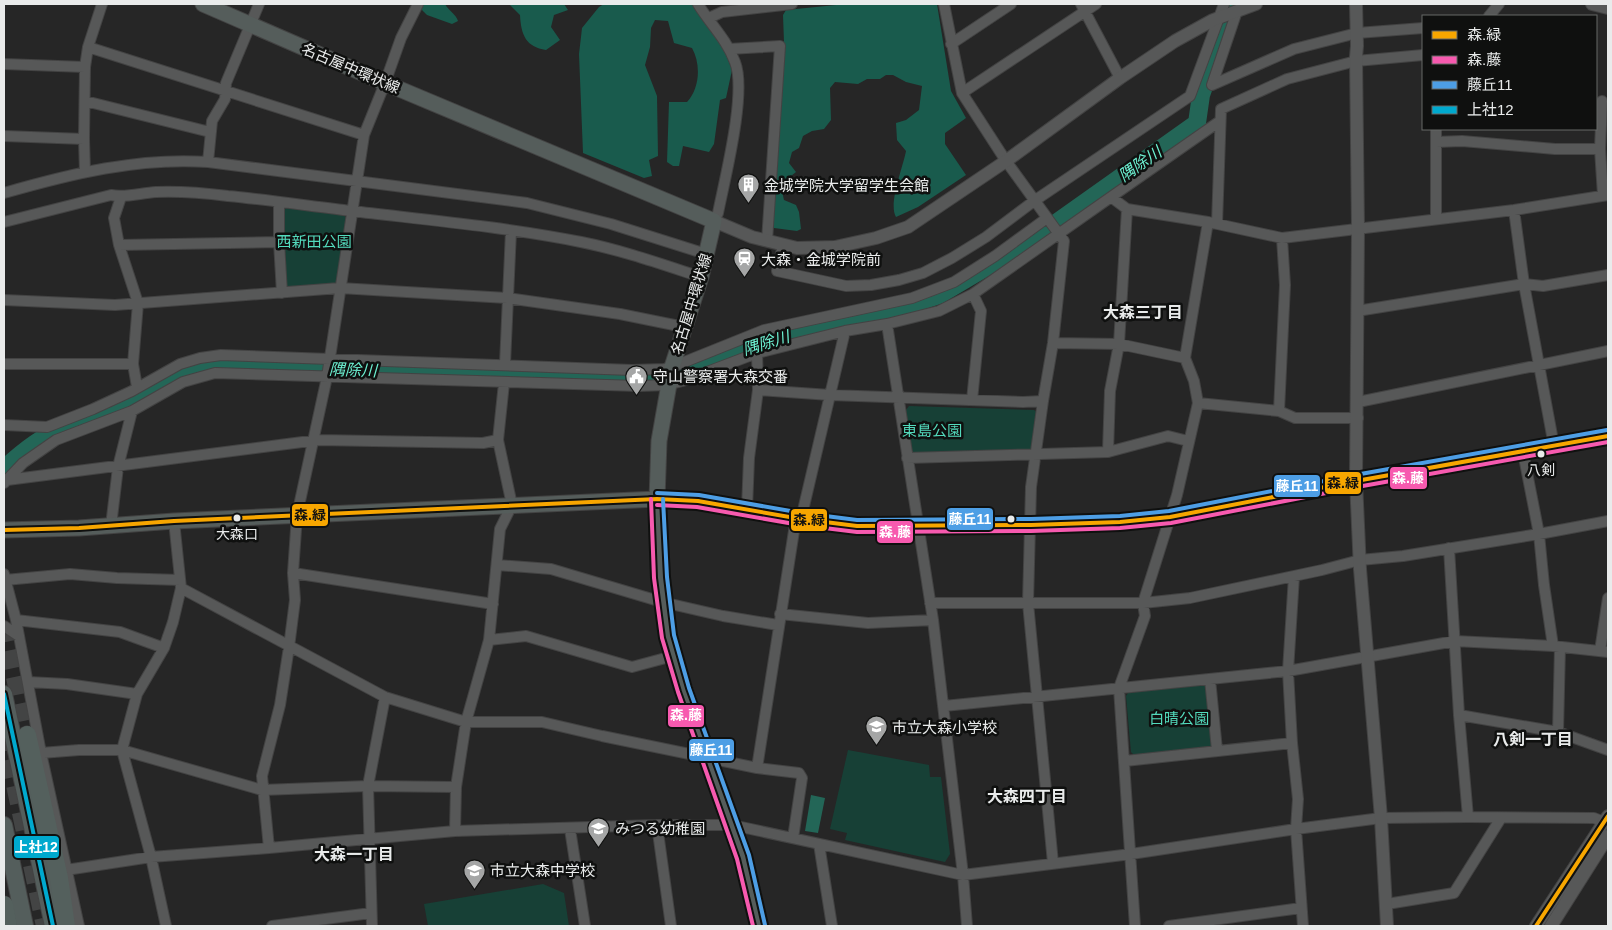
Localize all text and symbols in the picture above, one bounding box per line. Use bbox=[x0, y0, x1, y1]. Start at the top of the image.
legend bbox=[1422, 15, 1597, 130]
text: 森.緑 bbox=[1467, 26, 1501, 43]
street label: 名古屋中環状線 bbox=[299, 40, 403, 96]
text: 森.藤 bbox=[1467, 51, 1501, 68]
text: 藤丘11 bbox=[1467, 76, 1513, 93]
text: 上社12 bbox=[1467, 101, 1514, 118]
water label: 隅除川 bbox=[1115, 142, 1166, 185]
building icon: 金城学院大学留学生会館 bbox=[736, 173, 760, 204]
place label: 金城学院大学留学生会館 bbox=[764, 177, 929, 194]
park label: 西新田公園 bbox=[276, 233, 352, 250]
station icon: 大森・金城学院前 bbox=[733, 247, 757, 278]
street label: 名古屋中環状線 bbox=[668, 251, 714, 357]
place label: 大森・金城学院前 bbox=[761, 251, 881, 268]
district label: 大森三丁目 bbox=[1103, 304, 1183, 321]
water label: 隅除川 bbox=[741, 327, 793, 358]
water label: 隅除川 bbox=[329, 361, 379, 379]
public building icon: 守山警察署大森交番 bbox=[625, 364, 649, 395]
place label: 守山警察署大森交番 bbox=[653, 368, 788, 385]
park label: 東島公園 bbox=[902, 422, 962, 439]
marker: 八剣 bbox=[1536, 449, 1546, 459]
place label: 八剣 bbox=[1527, 462, 1555, 478]
line badge: 森.藤 bbox=[1389, 466, 1428, 490]
text: 森.藤 bbox=[1392, 470, 1424, 486]
line badge: 森.緑 bbox=[1324, 471, 1362, 495]
line badge: 藤丘11 bbox=[1273, 474, 1321, 498]
text: 森.緑 bbox=[1327, 475, 1359, 491]
text: 藤丘11 bbox=[1276, 478, 1319, 494]
line badge: 森.緑 bbox=[291, 503, 329, 527]
text: 森.緑 bbox=[294, 507, 326, 523]
line badge: 藤丘11 bbox=[946, 507, 994, 531]
line badge: 森.緑 bbox=[790, 508, 828, 532]
text: 藤丘11 bbox=[949, 511, 992, 527]
text: 森.緑 bbox=[793, 512, 825, 528]
marker: 大森口 bbox=[232, 513, 242, 523]
unlabelled marker bbox=[1006, 514, 1016, 524]
line badge: 森.藤 bbox=[876, 520, 914, 544]
text: 森.藤 bbox=[879, 524, 911, 540]
place label: 大森口 bbox=[216, 526, 258, 542]
line badge: 森.藤 bbox=[667, 704, 705, 728]
text: 森.藤 bbox=[670, 707, 702, 723]
park label: 白晴公園 bbox=[1149, 710, 1209, 727]
school or university icon: 市立大森小学校 bbox=[864, 715, 888, 746]
place label: 市立大森小学校 bbox=[892, 719, 997, 736]
district label: 八剣一丁目 bbox=[1493, 731, 1573, 748]
line badge: 藤丘11 bbox=[688, 738, 735, 762]
text: 藤丘11 bbox=[690, 742, 733, 758]
district label: 大森四丁目 bbox=[987, 788, 1067, 805]
school or university icon: みつる幼稚園 bbox=[587, 816, 611, 847]
place label: みつる幼稚園 bbox=[615, 820, 705, 837]
line badge: 上社12 bbox=[13, 835, 60, 859]
text: 上社12 bbox=[14, 839, 58, 855]
district label: 大森一丁目 bbox=[314, 846, 394, 863]
school or university icon: 市立大森中学校 bbox=[462, 858, 486, 889]
place label: 市立大森中学校 bbox=[490, 862, 595, 879]

